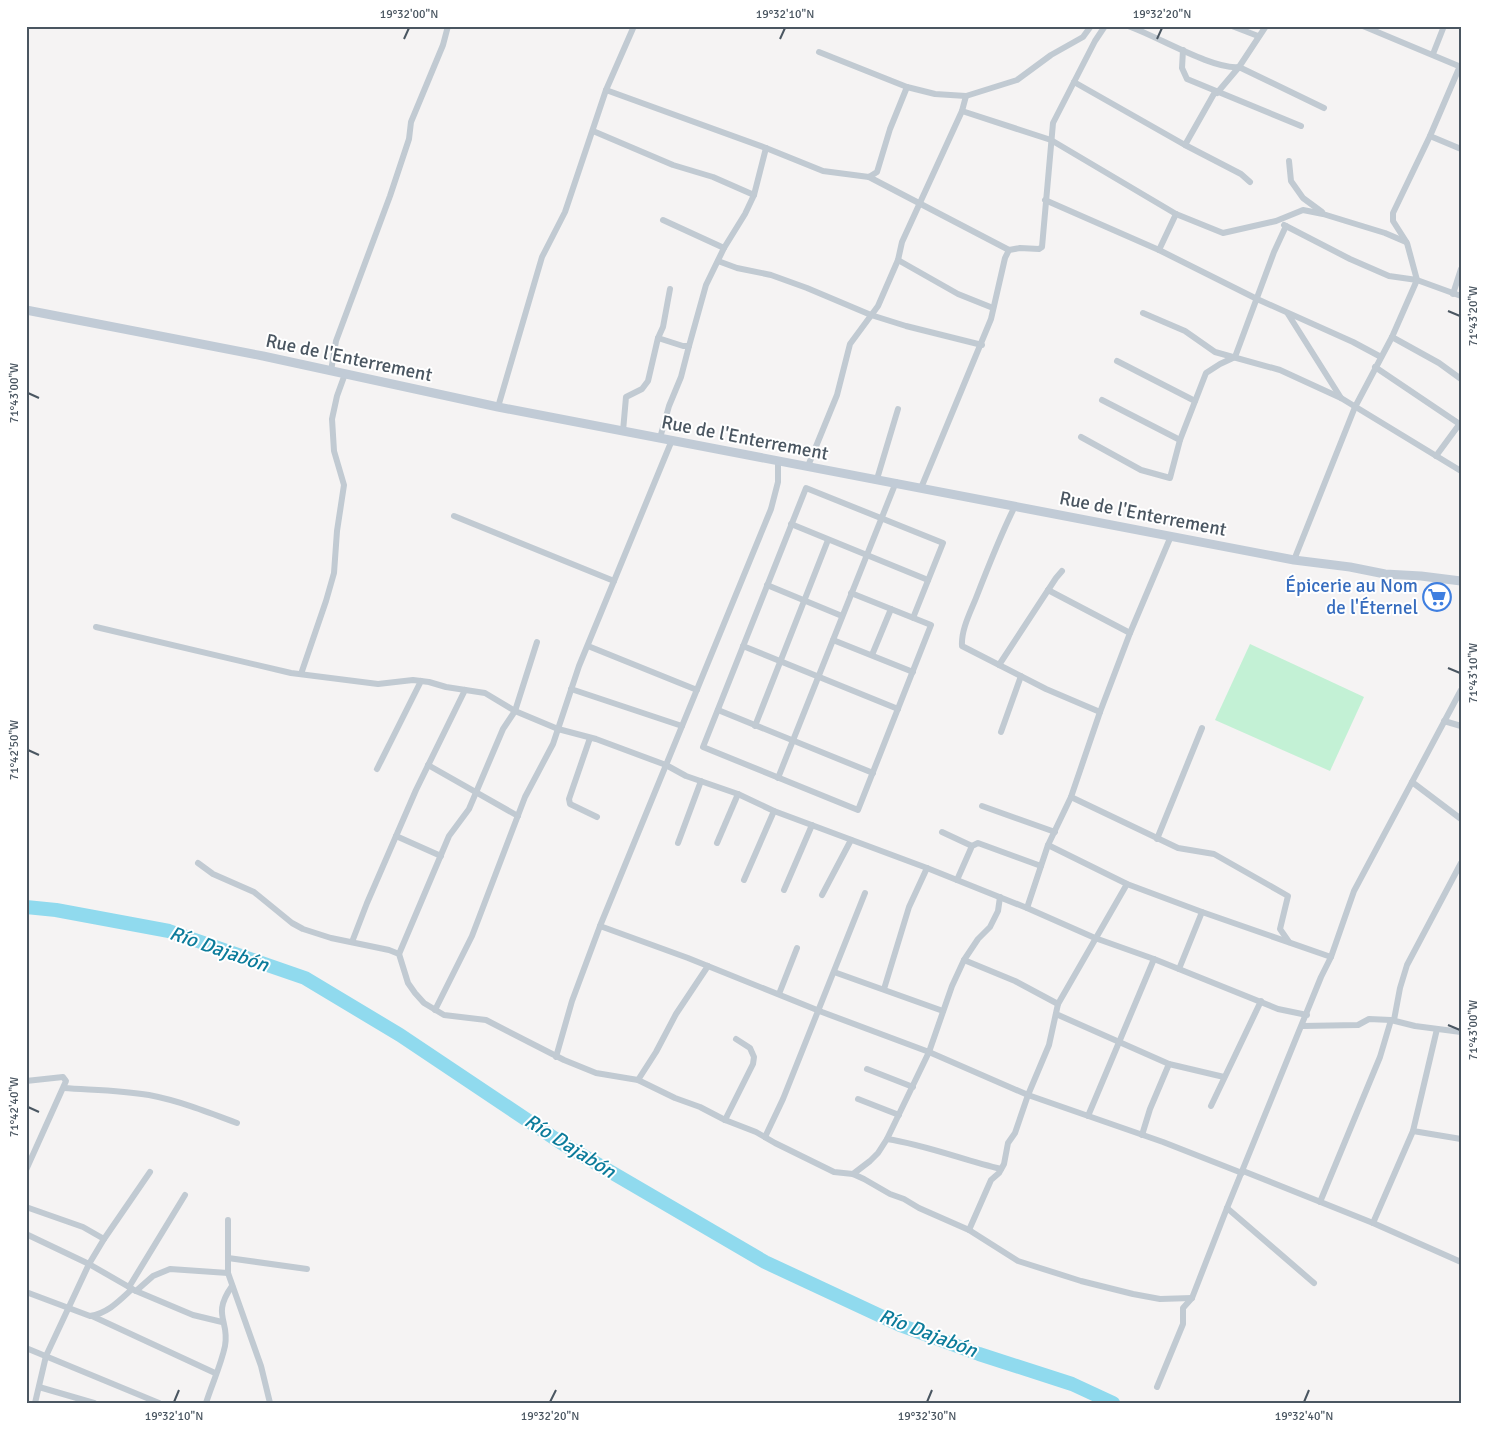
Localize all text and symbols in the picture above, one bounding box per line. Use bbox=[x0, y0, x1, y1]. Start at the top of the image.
text: 19°32'00"N bbox=[380, 7, 438, 22]
text: 19°32'10"N bbox=[756, 7, 814, 22]
text: 19°32'20"N bbox=[1133, 7, 1191, 22]
text: 71°43'20"W bbox=[1466, 286, 1481, 346]
street label: Rue de l'Enterrement bbox=[264, 329, 435, 387]
text: 71°43'00"W bbox=[7, 363, 22, 423]
street label: Rue de l'Enterrement bbox=[659, 410, 831, 466]
street label: Rue de l'Enterrement bbox=[1057, 486, 1229, 542]
place label: Épicerie au Nom de l'Éternel bbox=[1285, 574, 1418, 620]
supermarket icon: Épicerie au Nom de l'Éternel bbox=[1422, 582, 1452, 612]
text: 71°43'10"W bbox=[1466, 643, 1481, 703]
text: 71°42'50"W bbox=[7, 720, 22, 780]
water label: Río Dajabón bbox=[166, 920, 273, 978]
text: 71°43'00"W bbox=[1466, 1000, 1481, 1060]
text: 71°42'40"W bbox=[7, 1077, 22, 1137]
water label: Río Dajabón bbox=[520, 1108, 621, 1184]
water label: Río Dajabón bbox=[876, 1303, 981, 1363]
text: 19°32'10"N bbox=[145, 1409, 203, 1424]
text: 19°32'20"N bbox=[521, 1409, 579, 1424]
text: 19°32'30"N bbox=[898, 1409, 956, 1424]
text: 19°32'40"N bbox=[1275, 1409, 1333, 1424]

